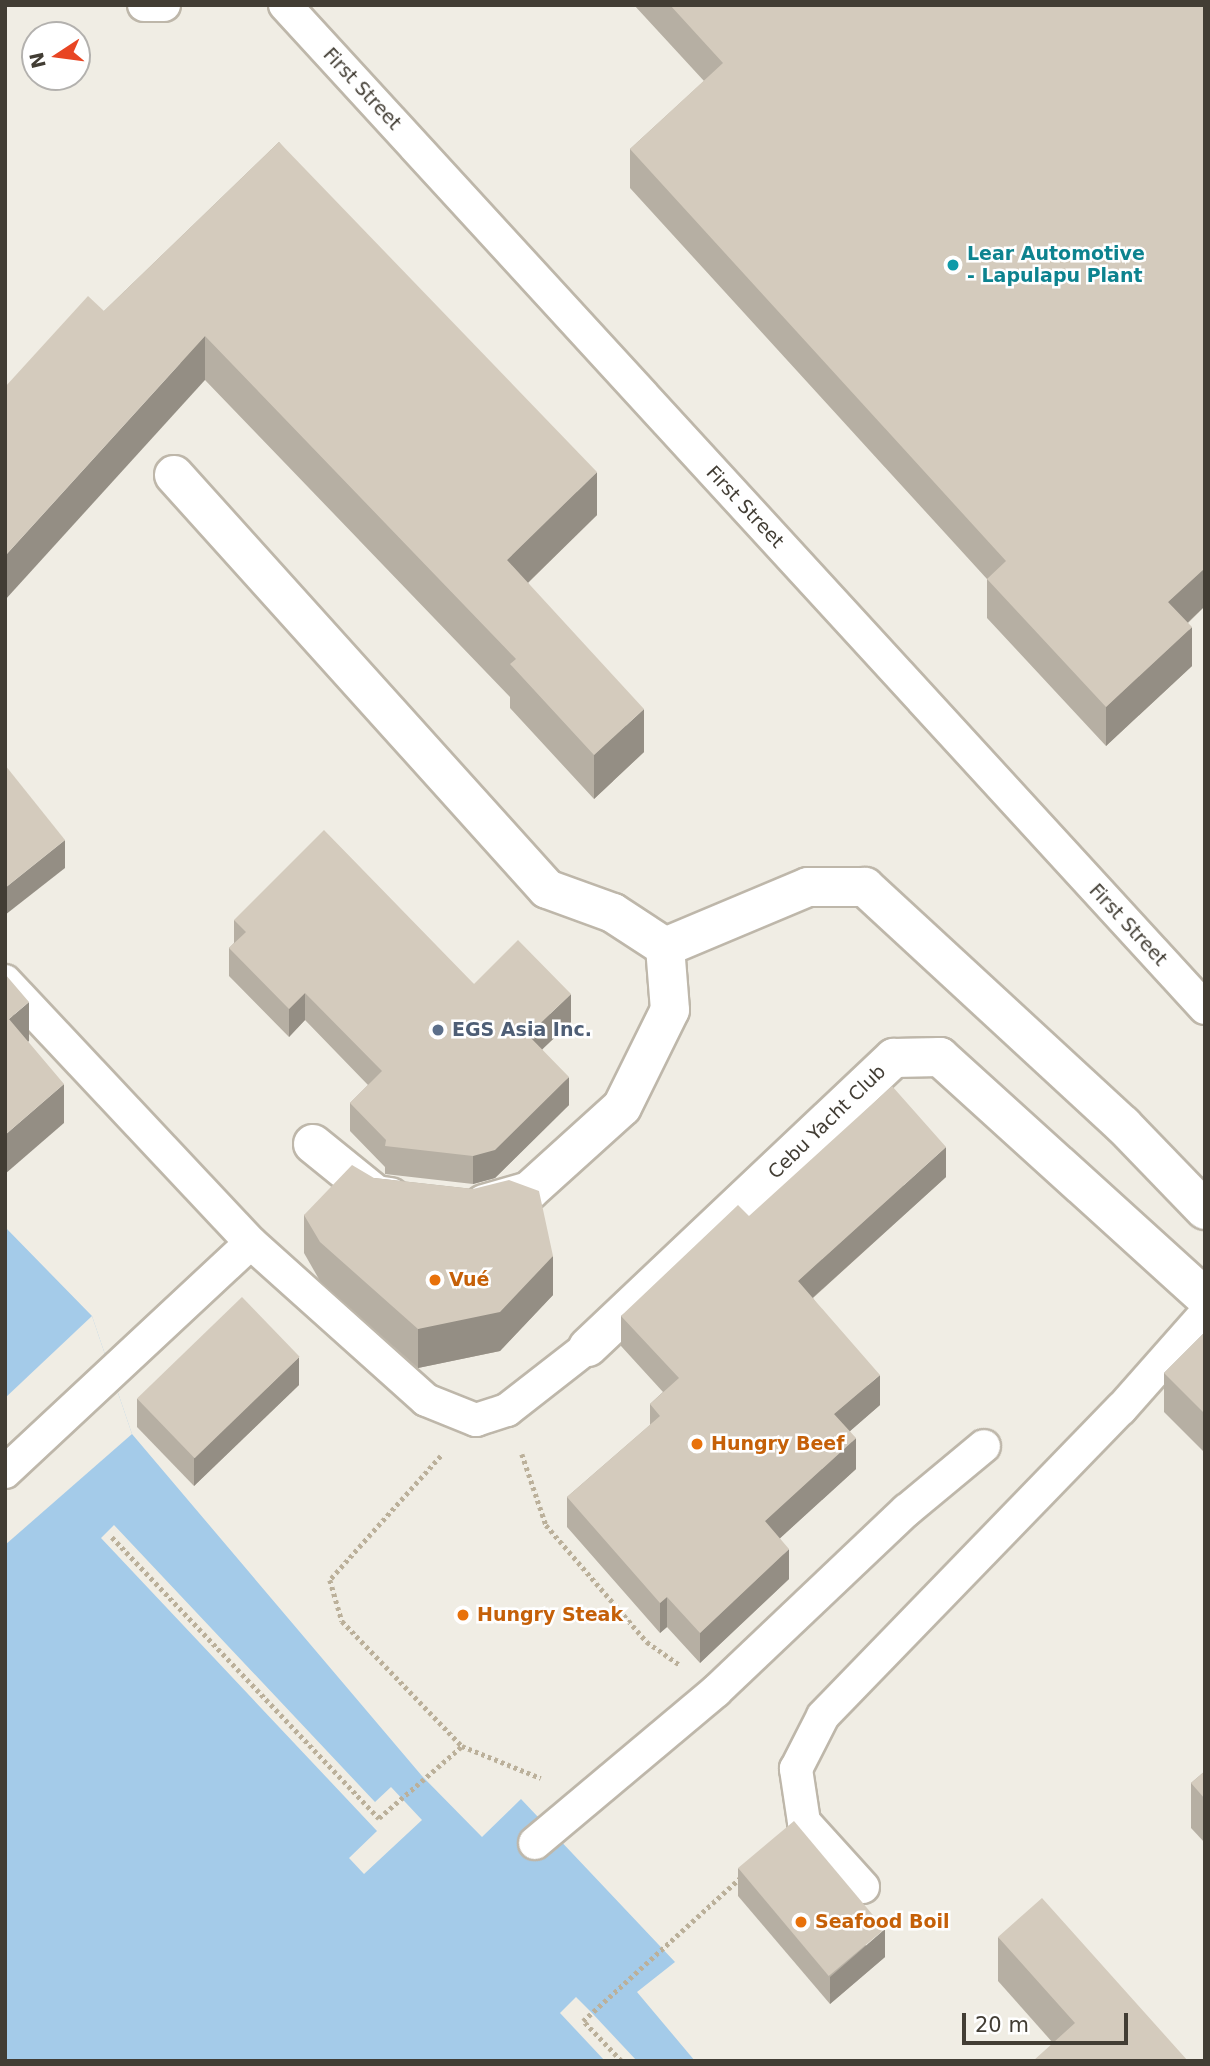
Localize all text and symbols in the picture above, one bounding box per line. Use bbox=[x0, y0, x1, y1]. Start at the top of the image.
north arrow bbox=[21, 21, 91, 91]
street label: First Street bbox=[318, 43, 406, 135]
text: N bbox=[25, 50, 50, 70]
place label: Lear Automotive - Lapulapu Plant bbox=[967, 243, 1145, 287]
marker: Lear Automotive - Lapulapu Plant bbox=[945, 257, 961, 273]
street label: First Street bbox=[701, 461, 789, 553]
street label: First Street bbox=[1084, 879, 1172, 971]
place label: EGS Asia Inc. bbox=[452, 1019, 592, 1041]
marker: EGS Asia Inc. bbox=[430, 1022, 446, 1038]
street label: Cebu Yacht Club bbox=[764, 1060, 890, 1184]
place label: Vué bbox=[449, 1269, 489, 1291]
marker: Vué bbox=[427, 1272, 443, 1288]
place label: Hungry Beef bbox=[711, 1433, 844, 1455]
marker: Hungry Beef bbox=[689, 1436, 705, 1452]
place label: Hungry Steak bbox=[477, 1604, 623, 1626]
marker: Hungry Steak bbox=[455, 1607, 471, 1623]
place label: Seafood Boil bbox=[815, 1911, 950, 1933]
marker: Seafood Boil bbox=[793, 1914, 809, 1930]
scale bar bbox=[965, 2000, 1131, 2044]
text: 20 m bbox=[975, 2013, 1029, 2037]

